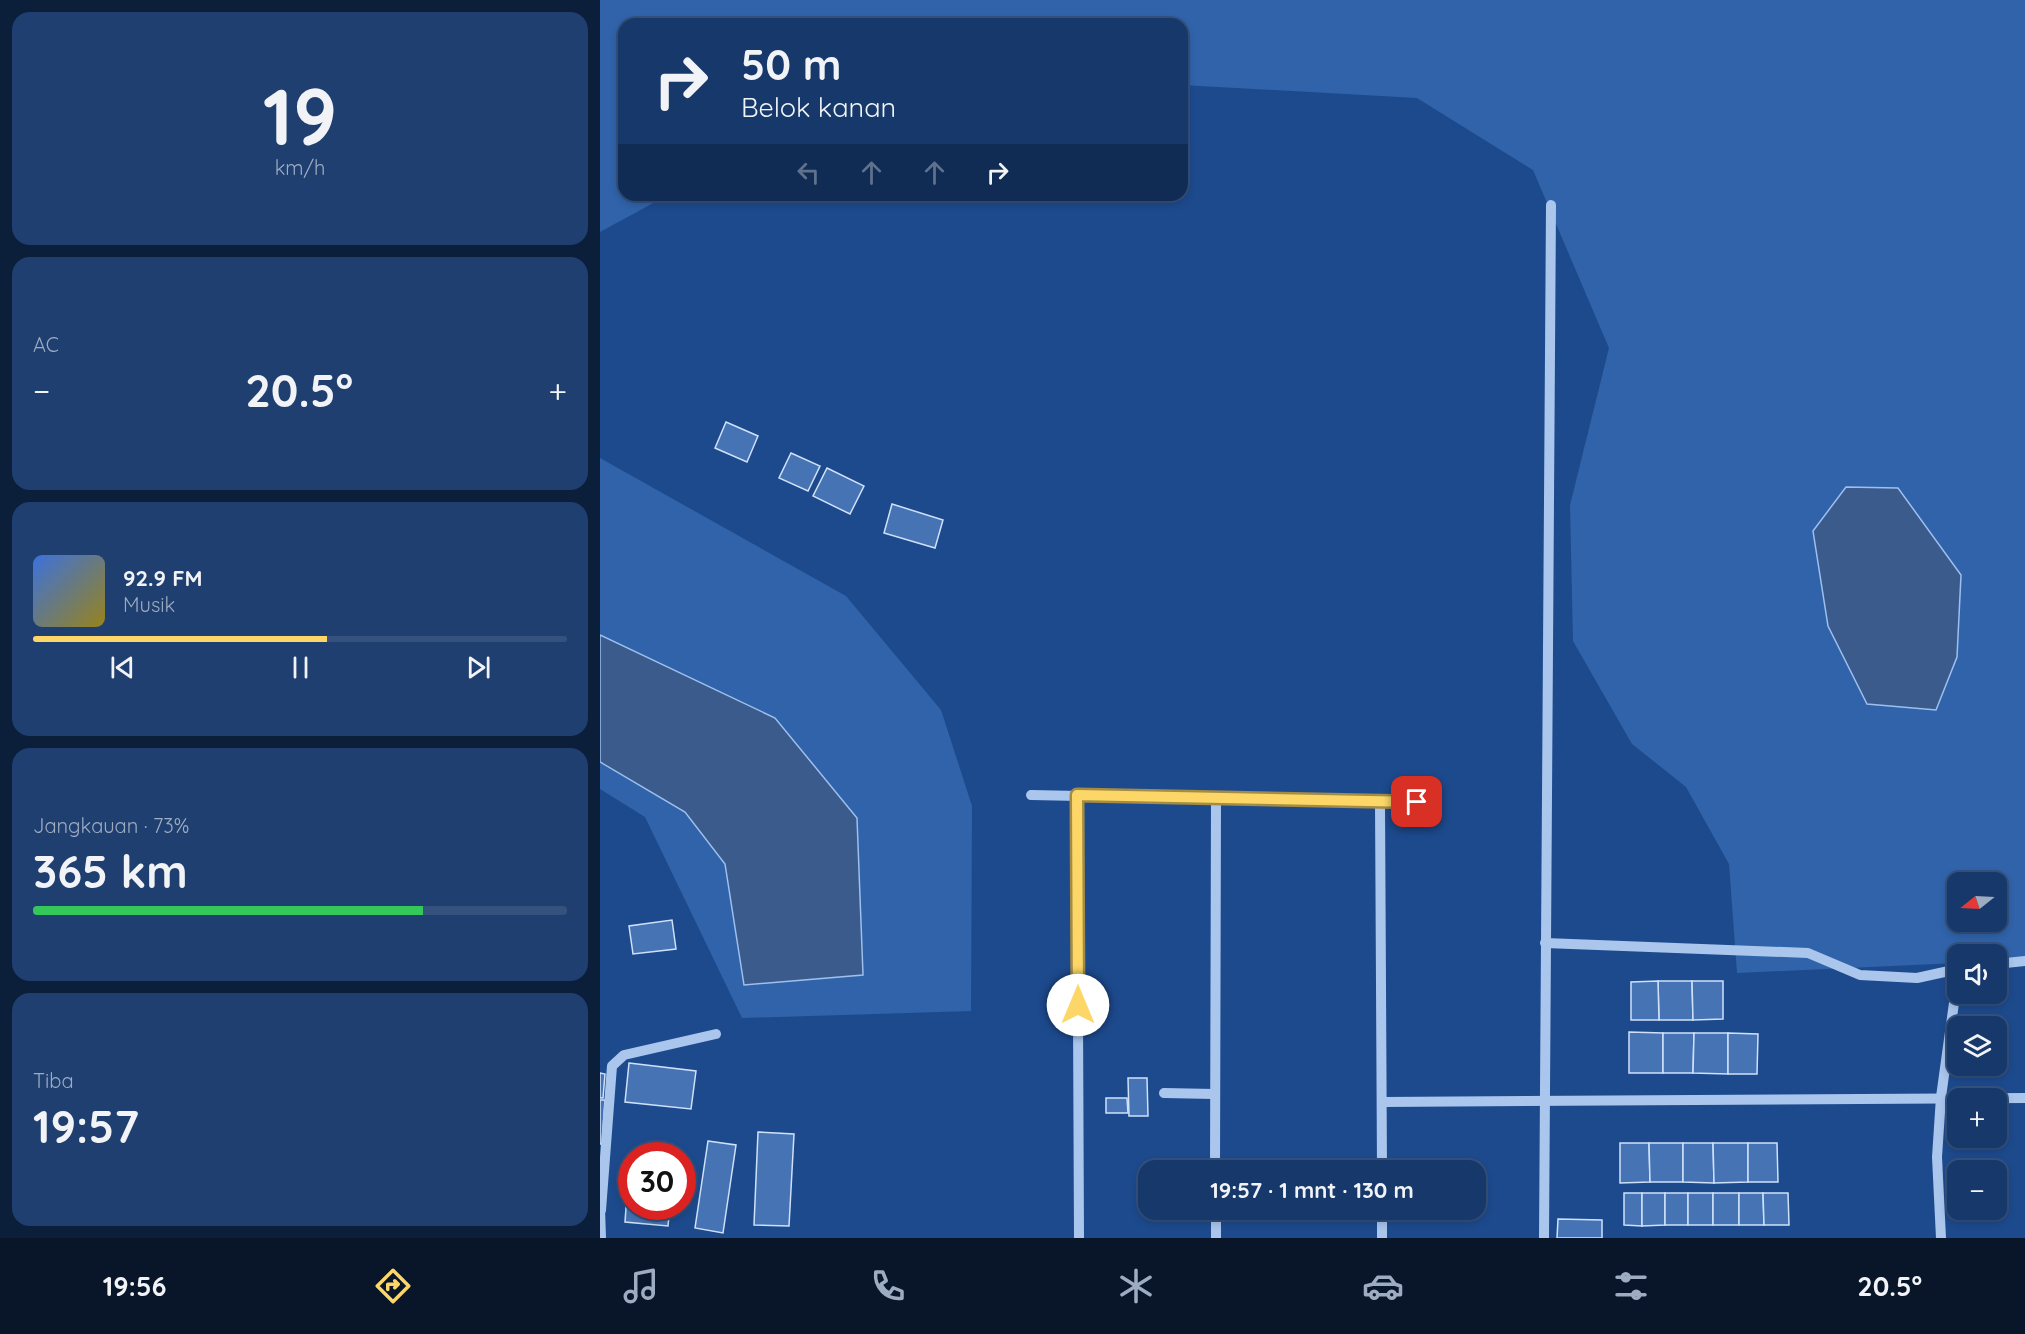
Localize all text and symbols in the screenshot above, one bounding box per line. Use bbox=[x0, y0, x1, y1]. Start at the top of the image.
text: 50 m bbox=[741, 38, 841, 91]
icon: right bbox=[642, 42, 720, 120]
text: 19 bbox=[263, 67, 337, 165]
text: Belok kanan bbox=[741, 90, 896, 124]
text: km/h bbox=[275, 155, 325, 180]
icon: left bbox=[792, 156, 825, 189]
icon: ahead bbox=[855, 156, 888, 189]
icon: ahead bbox=[918, 156, 951, 189]
icon: right bbox=[981, 156, 1014, 189]
text: AC bbox=[33, 332, 59, 357]
text: 20.5° bbox=[245, 362, 353, 418]
text: − bbox=[33, 370, 50, 411]
text: + bbox=[548, 370, 567, 411]
text: 92.9 FM bbox=[123, 564, 203, 592]
text: Musik bbox=[123, 592, 175, 617]
icon: previous bbox=[106, 651, 139, 684]
icon: pause bbox=[284, 651, 317, 684]
icon: next bbox=[462, 651, 495, 684]
pin bbox=[1391, 776, 1442, 827]
icon: arrive bbox=[1400, 785, 1433, 818]
text: Jangkauan · 73% bbox=[33, 813, 189, 838]
text: 365 km bbox=[33, 843, 188, 899]
north arrow bbox=[1947, 872, 2007, 932]
map controls bbox=[1947, 872, 2007, 1220]
button: sound bbox=[1947, 944, 2007, 1004]
position arrow bbox=[1046, 973, 1110, 1037]
button: layers bbox=[1947, 1016, 2007, 1076]
text: Tiba bbox=[33, 1068, 74, 1093]
button: + bbox=[1947, 1088, 2007, 1148]
text: 19:57 bbox=[33, 1098, 139, 1154]
speed limit sign: 30 bbox=[618, 1142, 696, 1220]
button: − bbox=[1947, 1160, 2007, 1220]
text: 19:57 · 1 mnt · 130 m bbox=[1210, 1176, 1414, 1204]
icon: directions bbox=[372, 1265, 414, 1307]
icon: music bbox=[620, 1265, 662, 1307]
icon: phone bbox=[867, 1265, 909, 1307]
icon: climate bbox=[1115, 1265, 1157, 1307]
icon: car bbox=[1362, 1265, 1404, 1307]
icon: filters bbox=[1610, 1265, 1652, 1307]
text: 19:56 bbox=[103, 1269, 166, 1303]
text: 20.5° bbox=[1857, 1269, 1922, 1303]

